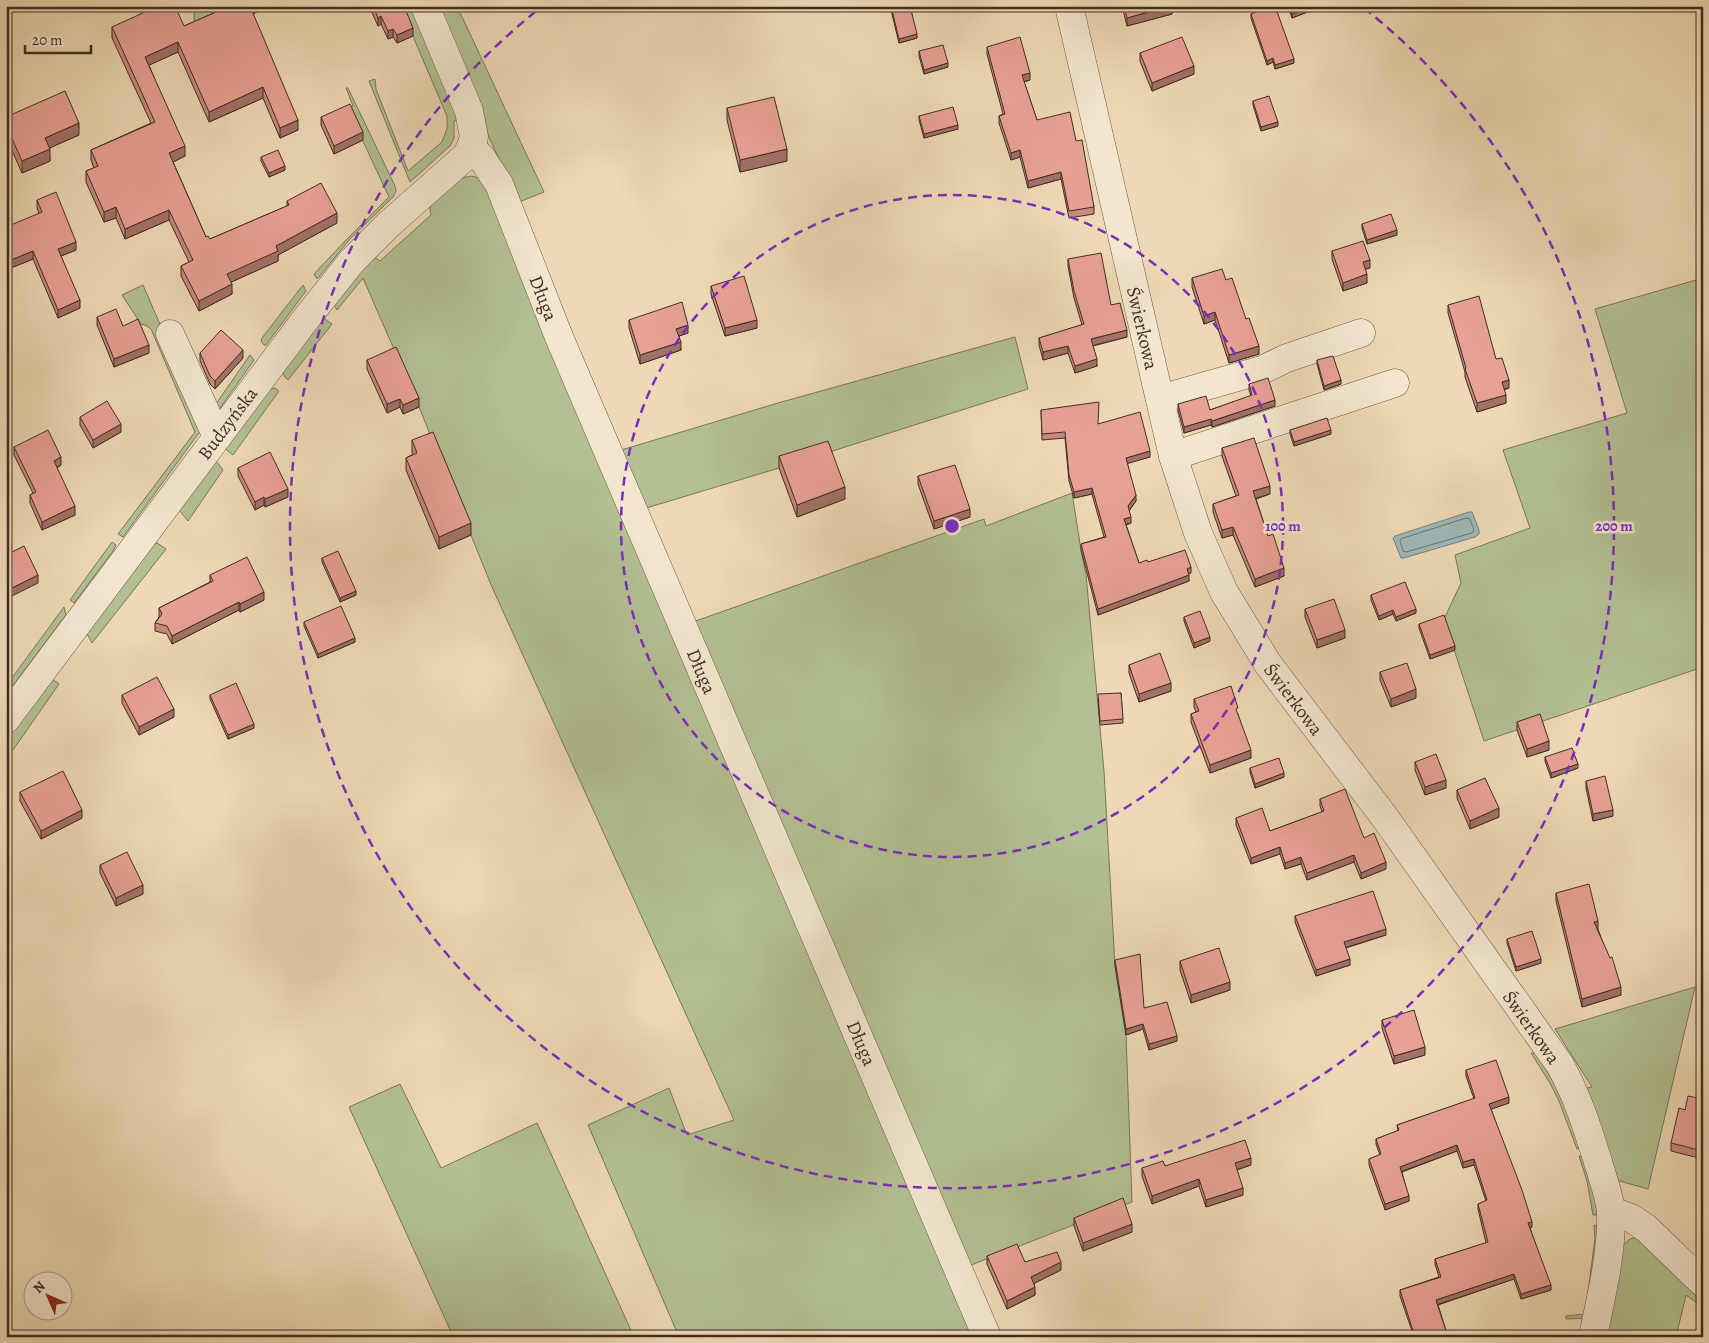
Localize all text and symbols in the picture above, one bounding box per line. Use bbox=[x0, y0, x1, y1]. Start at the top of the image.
scale bar bbox=[25, 22, 91, 54]
text: 20 m bbox=[32, 30, 63, 50]
street label: Długa bbox=[523, 272, 564, 325]
street label: Świerkowa bbox=[1120, 284, 1164, 372]
street label: Budzyńska bbox=[192, 382, 264, 465]
text: 100 m bbox=[1265, 516, 1301, 536]
text: 200 m bbox=[1595, 516, 1633, 536]
centre of rings bbox=[943, 517, 961, 535]
street label: Długa bbox=[680, 645, 722, 698]
street label: Świerkowa bbox=[1257, 658, 1329, 741]
street label: Świerkowa bbox=[1496, 986, 1566, 1070]
street label: Długa bbox=[840, 1017, 882, 1070]
north arrow bbox=[22, 1270, 72, 1320]
text: N bbox=[29, 1277, 49, 1297]

